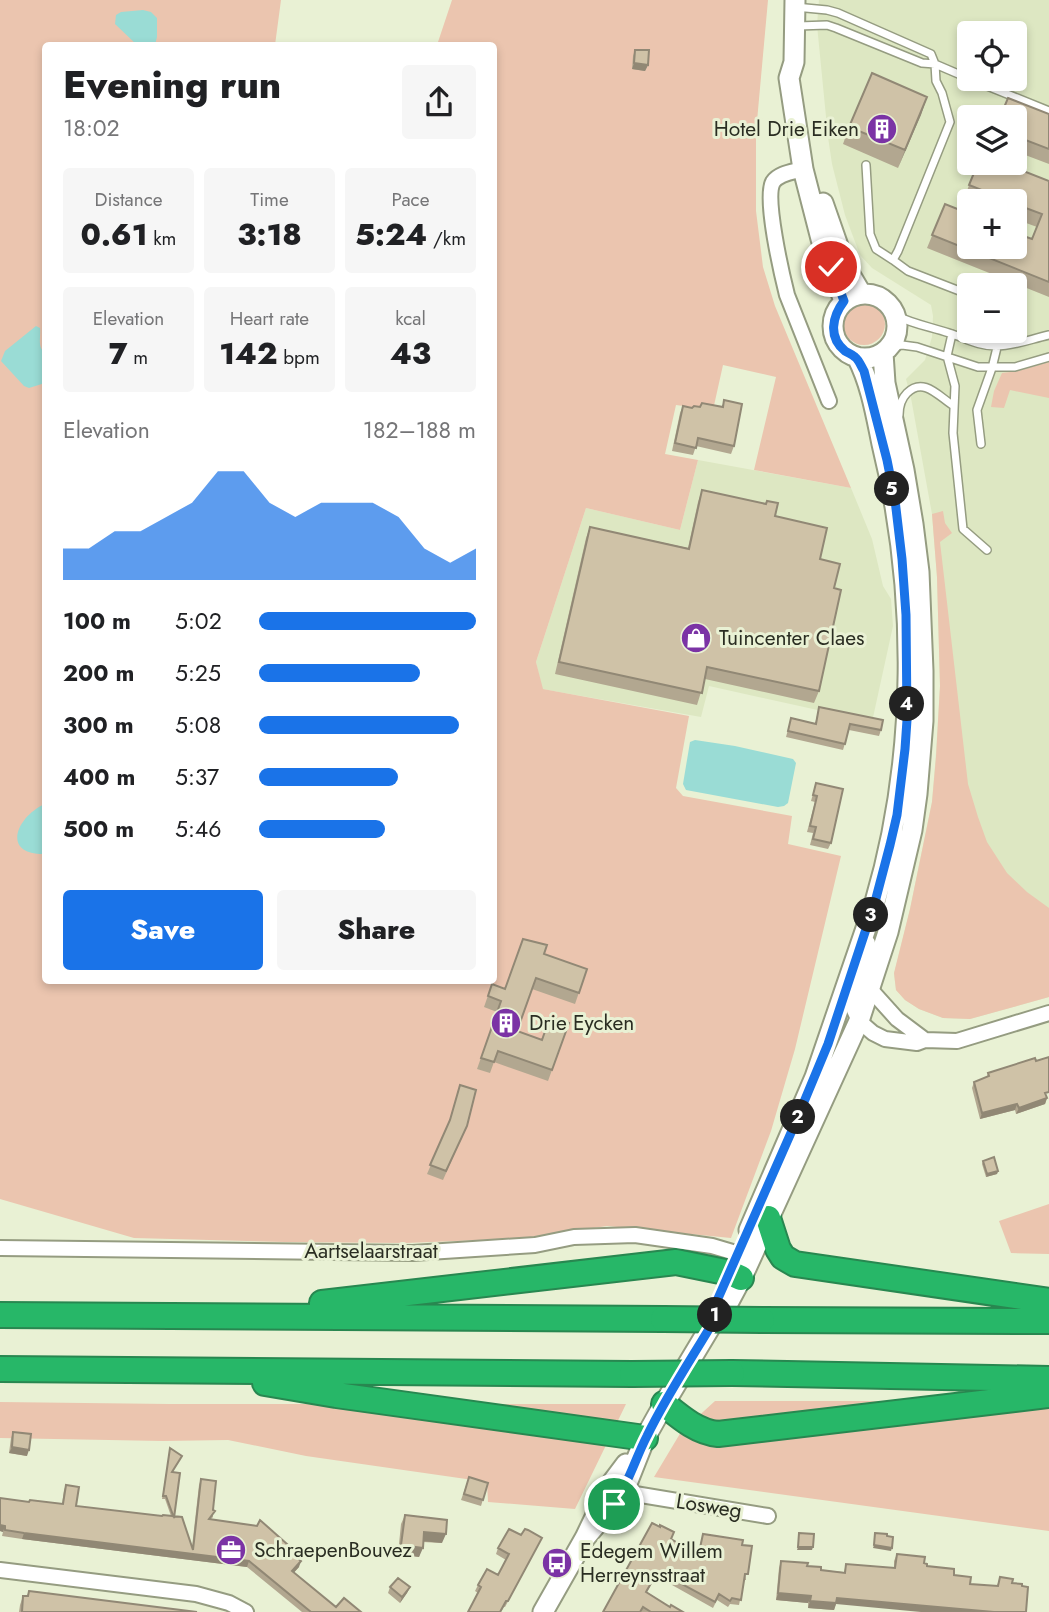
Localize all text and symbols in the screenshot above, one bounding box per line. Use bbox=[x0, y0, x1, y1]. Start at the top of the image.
map controls bbox=[957, 21, 1027, 343]
button: locate bbox=[957, 21, 1027, 91]
text: Evening run bbox=[63, 57, 281, 112]
button: share bbox=[402, 65, 476, 139]
button: layers bbox=[957, 105, 1027, 175]
text: 18:02 bbox=[63, 111, 120, 145]
building icon: Hotel Drie Eiken bbox=[865, 112, 899, 146]
place label: Hotel Drie Eiken bbox=[714, 114, 859, 144]
text: Distance bbox=[94, 186, 163, 213]
text: Time bbox=[250, 186, 289, 213]
text: Pace bbox=[392, 186, 429, 213]
button: + bbox=[957, 189, 1027, 259]
text: 0.61 bbox=[81, 213, 148, 256]
text: 3:18 bbox=[237, 213, 302, 256]
text: 5:24 bbox=[355, 213, 427, 256]
text: km bbox=[148, 225, 176, 252]
text: /km bbox=[427, 225, 466, 252]
pin bbox=[801, 237, 861, 297]
icon: check bbox=[812, 248, 850, 286]
button: − bbox=[957, 273, 1027, 343]
text: Elevation bbox=[93, 305, 164, 332]
text: Heart rate bbox=[230, 305, 309, 332]
text: kcal bbox=[395, 305, 426, 332]
text: 7 bbox=[109, 332, 128, 375]
text: 142 bbox=[219, 332, 278, 375]
text: 43 bbox=[390, 332, 431, 375]
text: m bbox=[128, 344, 148, 371]
text: bpm bbox=[278, 344, 320, 371]
text: Elevation bbox=[63, 413, 150, 447]
text: 182–188 m bbox=[363, 413, 476, 447]
pin: 5 bbox=[874, 472, 910, 506]
text: 5 bbox=[885, 475, 898, 502]
text: 100 m bbox=[63, 604, 131, 638]
text: 5:02 bbox=[175, 604, 222, 638]
shop icon: Tuincenter Claes bbox=[679, 621, 713, 655]
place label: Tuincenter Claes bbox=[719, 623, 864, 653]
text: 200 m bbox=[63, 656, 134, 690]
text: 5:25 bbox=[175, 656, 221, 690]
pin: 4 bbox=[890, 686, 925, 722]
text: 4 bbox=[900, 690, 913, 717]
text: 300 m bbox=[63, 708, 134, 742]
text: 5:08 bbox=[175, 708, 221, 742]
text: 400 m bbox=[63, 760, 135, 794]
text: 5:37 bbox=[175, 760, 219, 794]
text: 500 m bbox=[63, 812, 134, 846]
text: 5:46 bbox=[175, 812, 222, 846]
button: Save bbox=[63, 890, 263, 970]
button: Share bbox=[277, 890, 476, 970]
pin: 3 bbox=[854, 898, 888, 932]
text: 3 bbox=[865, 901, 876, 928]
building icon: Drie Eycken bbox=[489, 1006, 523, 1040]
place label: Drie Eycken bbox=[529, 1008, 634, 1038]
pin: 2 bbox=[780, 1100, 816, 1134]
text: 2 bbox=[791, 1103, 804, 1130]
street label: Aartselaarstraat bbox=[304, 1236, 438, 1266]
pin: 1 bbox=[698, 1298, 732, 1332]
text: 1 bbox=[710, 1301, 719, 1328]
pin bbox=[584, 1474, 644, 1534]
icon: arrive bbox=[595, 1485, 633, 1523]
street label: Losweg bbox=[674, 1486, 744, 1526]
office icon: SchraepenBouvez bbox=[214, 1533, 248, 1567]
place label: SchraepenBouvez bbox=[254, 1535, 412, 1565]
place label: Edegem Willem Herreynsstraat bbox=[580, 1536, 723, 1590]
bus stop icon: Edegem Willem Herreynsstraat bbox=[540, 1546, 574, 1580]

